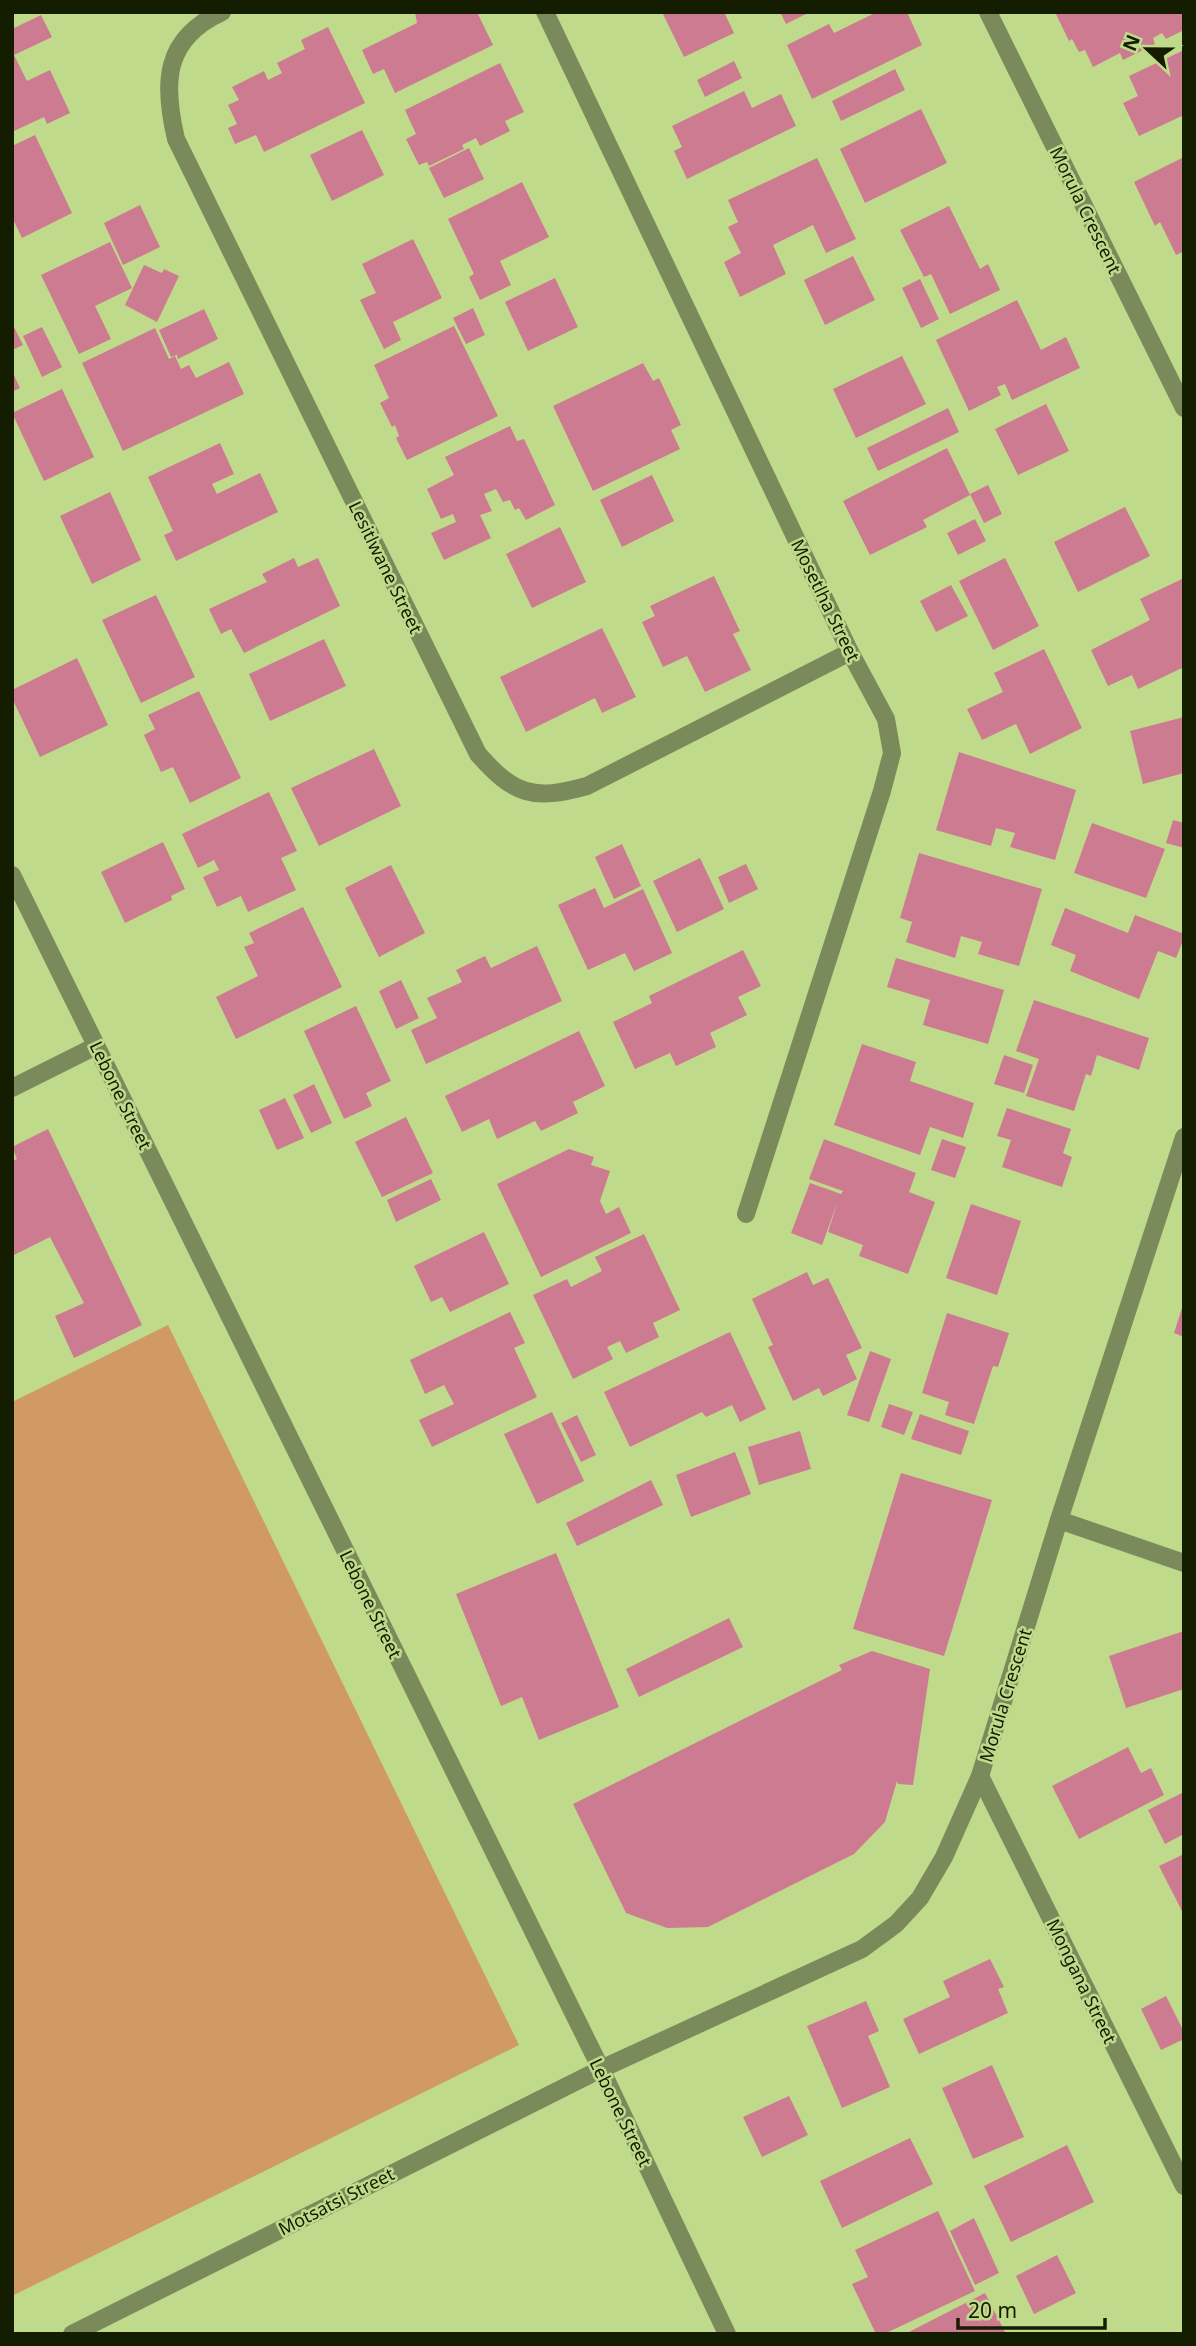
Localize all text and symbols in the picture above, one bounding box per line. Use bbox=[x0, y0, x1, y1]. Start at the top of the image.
north arrow bbox=[1112, 14, 1182, 84]
text: N bbox=[1116, 31, 1146, 55]
street label: Morula Crescent bbox=[1045, 142, 1127, 278]
street label: Lesitlwane Street bbox=[344, 497, 429, 638]
street label: Mosetlha Street bbox=[786, 535, 866, 666]
street label: Lebone Street bbox=[84, 1037, 158, 1154]
street label: Lebone Street bbox=[334, 1546, 408, 1663]
street label: Morula Crescent bbox=[973, 1625, 1037, 1765]
street label: Mongana Street bbox=[1041, 1915, 1123, 2048]
street label: Lebone Street bbox=[584, 2054, 658, 2171]
street label: Motsatsi Street bbox=[274, 2161, 399, 2241]
scale bar bbox=[958, 2286, 1105, 2330]
text: 20 m bbox=[968, 2296, 1017, 2324]

